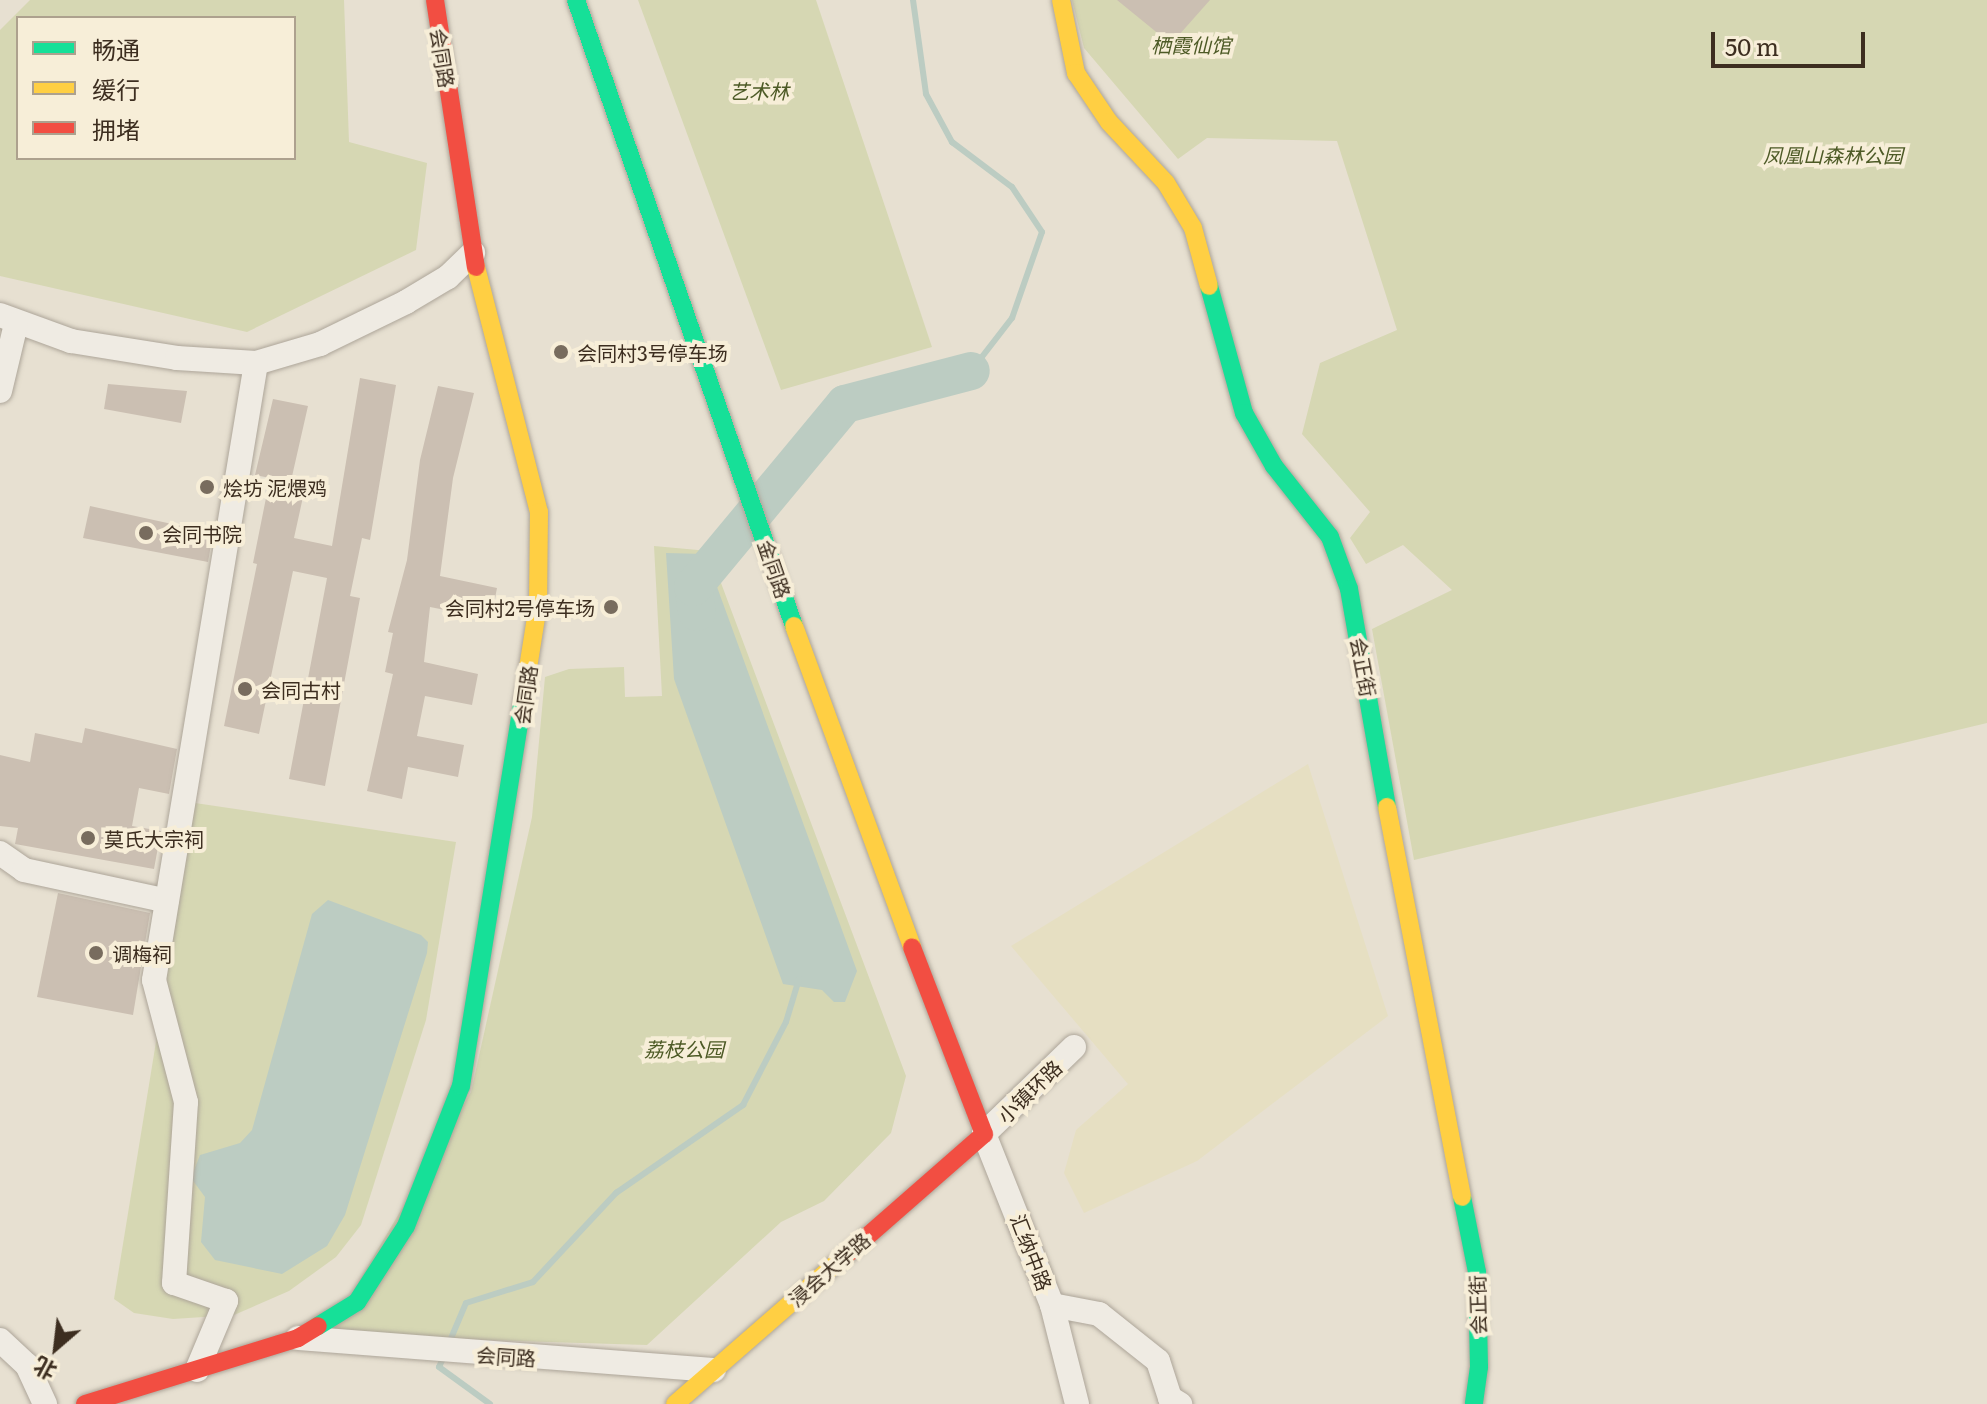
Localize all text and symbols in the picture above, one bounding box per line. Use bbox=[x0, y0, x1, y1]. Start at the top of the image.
legend bbox=[16, 16, 296, 160]
scale bar bbox=[1715, 16, 1869, 66]
street label: 会同路 bbox=[426, 26, 460, 90]
text: 50 m bbox=[1725, 28, 1779, 63]
text: 畅通 bbox=[92, 31, 140, 66]
park label: 栖霞仙馆 bbox=[1151, 32, 1231, 56]
text: 缓行 bbox=[92, 71, 140, 106]
park label: 艺术林 bbox=[729, 78, 789, 102]
text: 拥堵 bbox=[92, 111, 140, 146]
park label: 凤凰山森林公园 bbox=[1763, 142, 1903, 166]
place label: 会同村3号停车场 bbox=[577, 340, 728, 364]
marker: 会同村3号停车场 bbox=[552, 343, 570, 361]
place label: 烩坊 泥煨鸡 bbox=[223, 475, 327, 499]
marker: 烩坊 泥煨鸡 bbox=[198, 478, 216, 496]
place label: 会同书院 bbox=[162, 521, 242, 545]
marker: 会同书院 bbox=[137, 524, 155, 542]
street label: 金同路 bbox=[754, 537, 796, 601]
place label: 会同村2号停车场 bbox=[445, 595, 595, 619]
marker: 会同村2号停车场 bbox=[602, 598, 620, 616]
street label: 会正街 bbox=[1346, 635, 1382, 699]
street label: 会同路 bbox=[509, 664, 541, 726]
place label: 会同古村 bbox=[261, 677, 341, 701]
marker: 会同古村 bbox=[236, 680, 254, 698]
place label: 莫氏大宗祠 bbox=[104, 826, 204, 850]
marker: 莫氏大宗祠 bbox=[79, 829, 97, 847]
place label: 调梅祠 bbox=[112, 941, 172, 965]
marker: 调梅祠 bbox=[87, 944, 105, 962]
park label: 荔枝公园 bbox=[644, 1036, 724, 1060]
street label: 小镇环路 bbox=[992, 1055, 1066, 1127]
street label: 汇纳中路 bbox=[1006, 1210, 1058, 1294]
street label: 浸会大学路 bbox=[783, 1227, 875, 1311]
street label: 会正街 bbox=[1464, 1275, 1490, 1335]
north arrow bbox=[16, 1308, 96, 1388]
street label: 会同路 bbox=[475, 1342, 537, 1370]
text: 北 bbox=[27, 1350, 62, 1389]

